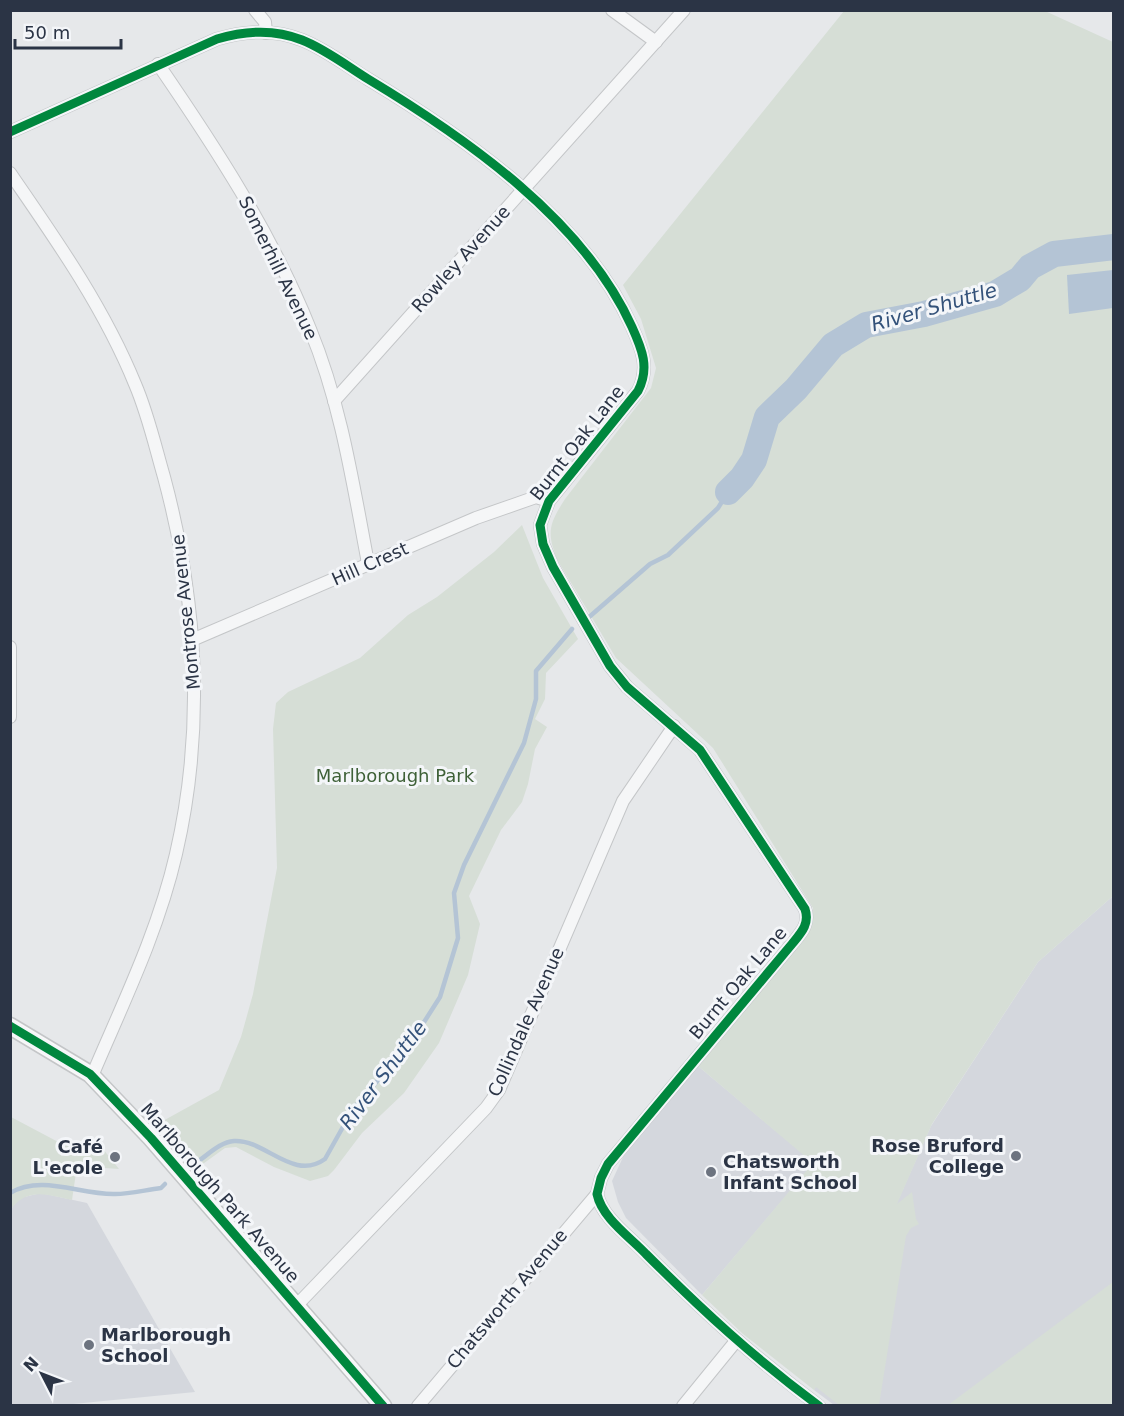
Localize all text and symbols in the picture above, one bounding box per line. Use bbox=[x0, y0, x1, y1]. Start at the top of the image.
scale bar bbox=[15, 12, 122, 50]
text: 50 m bbox=[24, 22, 70, 43]
street label: Somerhill Avenue bbox=[235, 193, 322, 343]
street label: Rowley Avenue bbox=[407, 201, 514, 317]
water label: River Shuttle bbox=[868, 278, 1000, 336]
street label: Burnt Oak Lane bbox=[525, 381, 628, 504]
street label: Montrose Avenue bbox=[167, 533, 204, 691]
street label: Hill Crest bbox=[328, 537, 411, 590]
park label: Marlborough Park bbox=[316, 765, 475, 786]
street label: Burnt Oak Lane bbox=[685, 922, 791, 1043]
street label: Collindale Avenue bbox=[483, 944, 568, 1100]
water label: River Shuttle bbox=[334, 1016, 432, 1134]
street label: Marlborough Park Avenue bbox=[137, 1099, 304, 1287]
place label: Rose Bruford College bbox=[871, 1135, 1004, 1177]
place label: Café L'ecole bbox=[32, 1136, 103, 1178]
marker: Rose Bruford College bbox=[1009, 1149, 1023, 1163]
marker: Café L'ecole bbox=[108, 1150, 122, 1164]
place label: Chatsworth Infant School bbox=[723, 1151, 858, 1193]
marker: Chatsworth Infant School bbox=[704, 1165, 718, 1179]
street label: Chatsworth Avenue bbox=[442, 1225, 571, 1373]
place label: Marlborough School bbox=[101, 1324, 231, 1366]
marker: Marlborough School bbox=[82, 1338, 96, 1352]
north arrow bbox=[12, 1344, 72, 1404]
text: N bbox=[20, 1353, 43, 1376]

